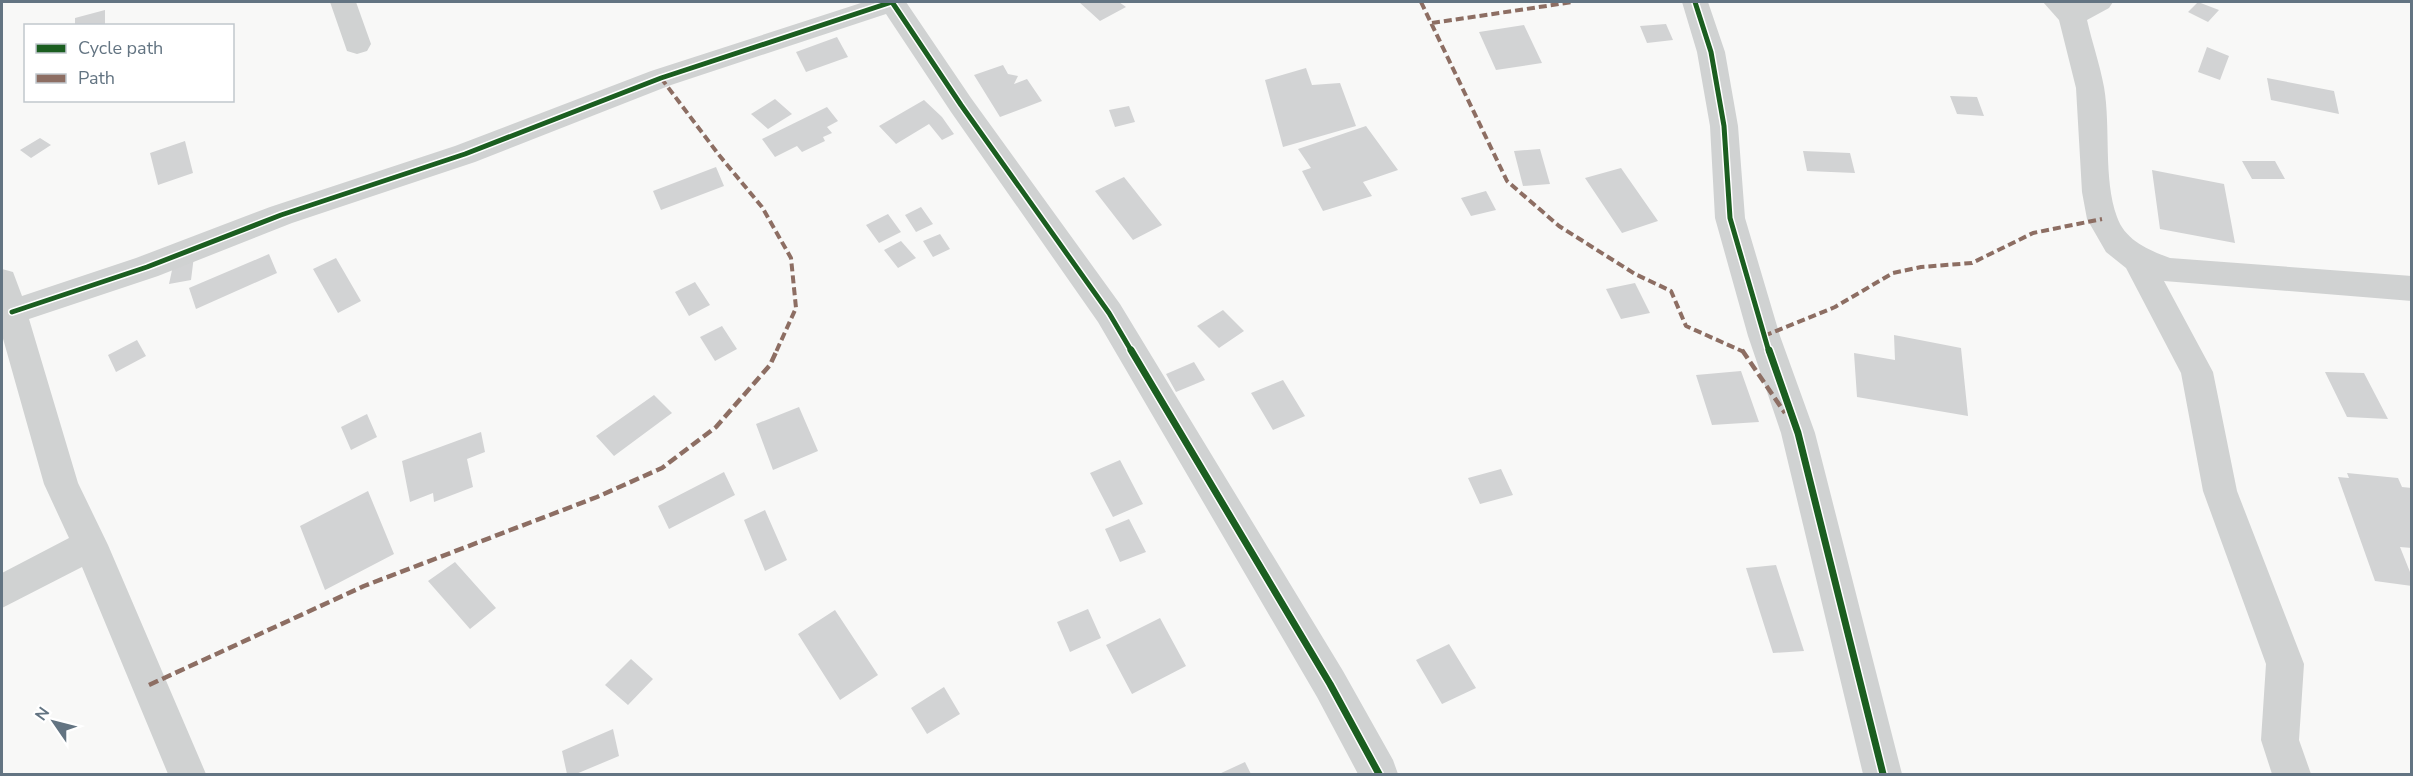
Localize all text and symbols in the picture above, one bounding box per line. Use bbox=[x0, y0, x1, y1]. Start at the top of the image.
legend bbox=[24, 24, 234, 102]
text: Cycle path bbox=[78, 36, 163, 60]
text: Path bbox=[78, 66, 115, 90]
north arrow bbox=[24, 692, 84, 752]
text: N bbox=[30, 703, 55, 725]

